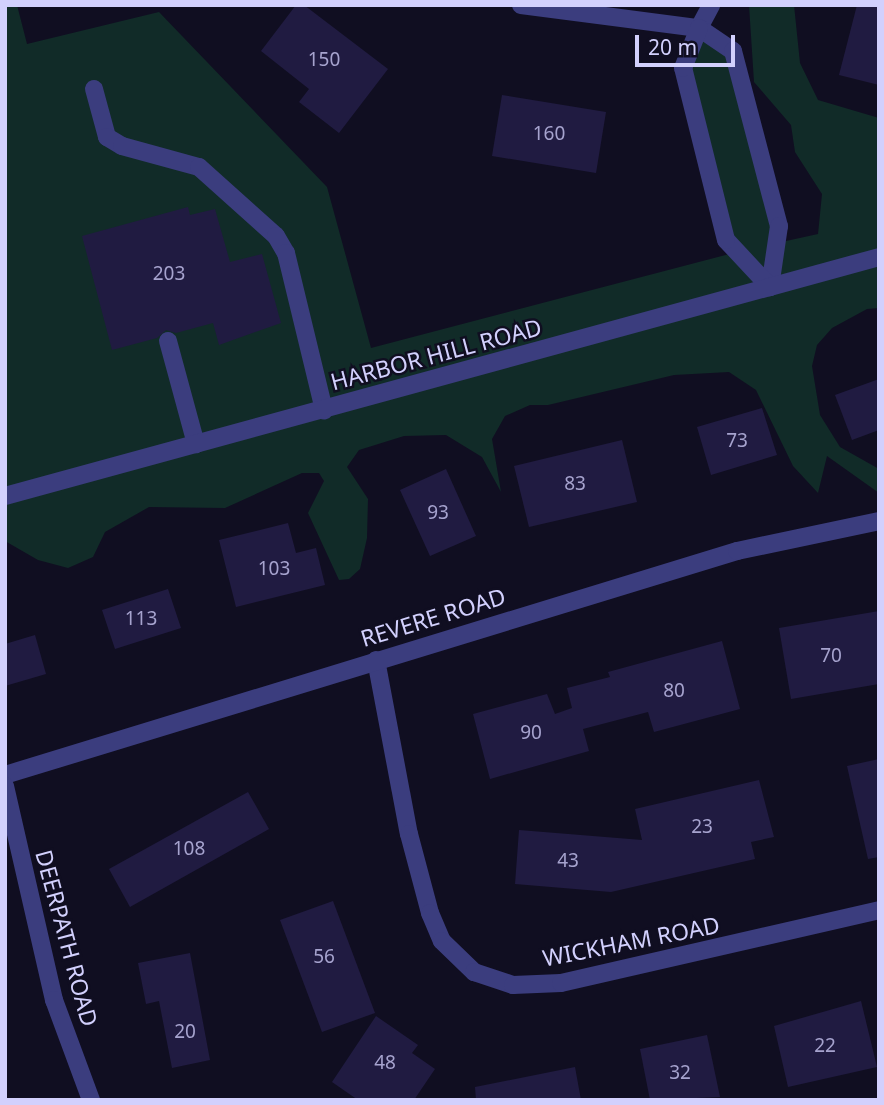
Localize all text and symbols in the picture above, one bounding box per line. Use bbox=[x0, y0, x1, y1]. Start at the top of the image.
scale bar bbox=[639, 21, 739, 65]
text: 20 m bbox=[648, 33, 697, 61]
house number: 150 bbox=[308, 49, 340, 71]
house number: 160 bbox=[533, 123, 565, 145]
house number: 203 bbox=[153, 263, 185, 285]
street label: HARBOR HILL ROAD bbox=[327, 313, 545, 395]
house number: 73 bbox=[726, 430, 748, 452]
house number: 83 bbox=[564, 473, 586, 495]
house number: 93 bbox=[427, 502, 449, 524]
house number: 103 bbox=[258, 558, 290, 580]
street label: REVERE ROAD bbox=[357, 582, 509, 652]
house number: 113 bbox=[125, 608, 157, 630]
house number: 70 bbox=[820, 645, 842, 667]
house number: 80 bbox=[663, 680, 685, 702]
house number: 90 bbox=[520, 722, 542, 744]
house number: 23 bbox=[691, 816, 713, 838]
house number: 108 bbox=[173, 838, 205, 860]
street label: DEERPATH ROAD bbox=[30, 847, 104, 1029]
house number: 43 bbox=[557, 850, 579, 872]
street label: WICKHAM ROAD bbox=[540, 910, 722, 972]
house number: 56 bbox=[313, 946, 335, 968]
house number: 20 bbox=[174, 1021, 196, 1043]
house number: 22 bbox=[814, 1035, 836, 1057]
house number: 48 bbox=[374, 1052, 396, 1074]
house number: 32 bbox=[669, 1062, 691, 1084]

